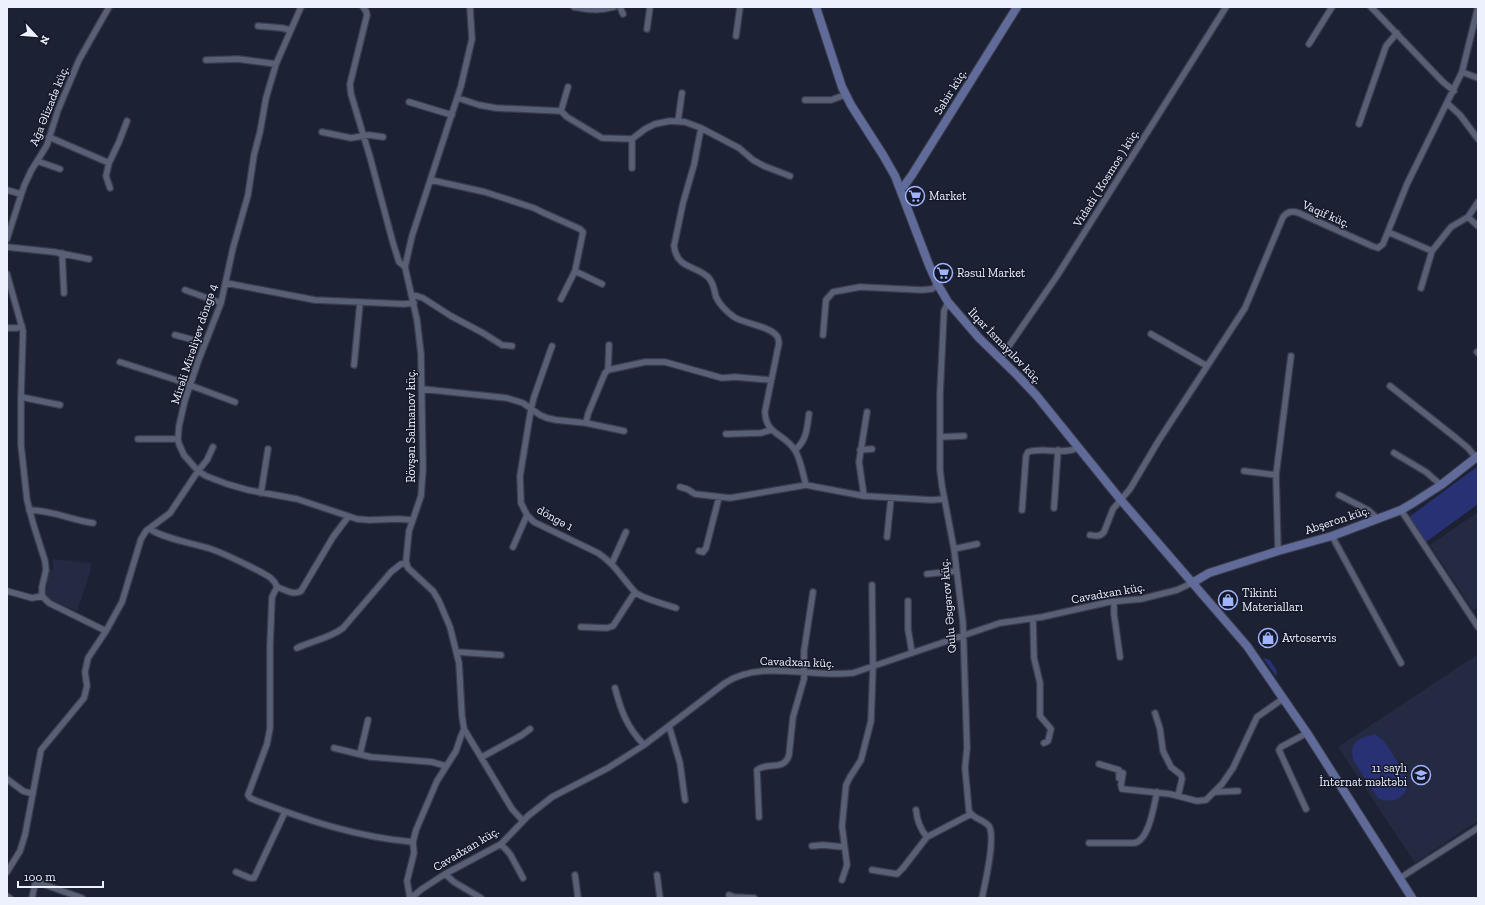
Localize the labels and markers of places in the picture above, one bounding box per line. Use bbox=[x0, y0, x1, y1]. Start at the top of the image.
supermarket icon: Market bbox=[904, 185, 926, 207]
place label: Market bbox=[929, 189, 967, 203]
supermarket icon: Rəsul Market bbox=[932, 262, 954, 284]
place label: Rəsul Market bbox=[957, 266, 1026, 280]
place label: Tikinti Materialları bbox=[1242, 586, 1304, 614]
shop icon: Tikinti Materialları bbox=[1217, 589, 1239, 611]
shop icon: Avtoservis bbox=[1257, 627, 1279, 649]
place label: Avtoservis bbox=[1282, 631, 1337, 645]
place label: 11 saylı İnternat məktəbi bbox=[1319, 761, 1408, 789]
school or university icon: 11 saylı İnternat məktəbi bbox=[1410, 764, 1432, 786]

